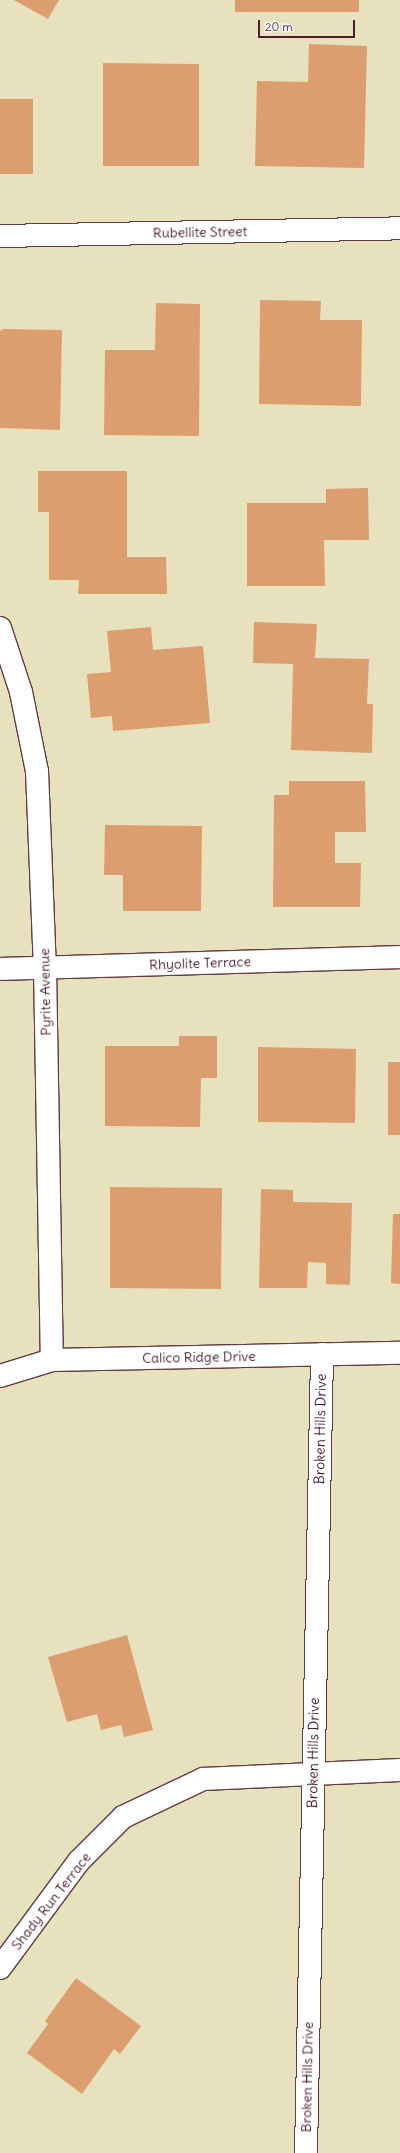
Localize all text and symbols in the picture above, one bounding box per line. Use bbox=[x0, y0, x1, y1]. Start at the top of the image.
scale bar bbox=[260, 12, 357, 38]
text: 20 m bbox=[265, 19, 293, 34]
street label: Rubellite Street bbox=[153, 223, 247, 241]
street label: Pyrite Avenue bbox=[36, 948, 54, 1036]
street label: Rhyolite Terrace bbox=[149, 953, 251, 973]
street label: Calico Ridge Drive bbox=[142, 1348, 256, 1366]
street label: Broken Hills Drive bbox=[311, 1373, 329, 1485]
street label: Broken Hills Drive bbox=[304, 1697, 322, 1809]
street label: Shady Run Terrace bbox=[8, 1849, 94, 1953]
street label: Broken Hills Drive bbox=[298, 2021, 316, 2133]

